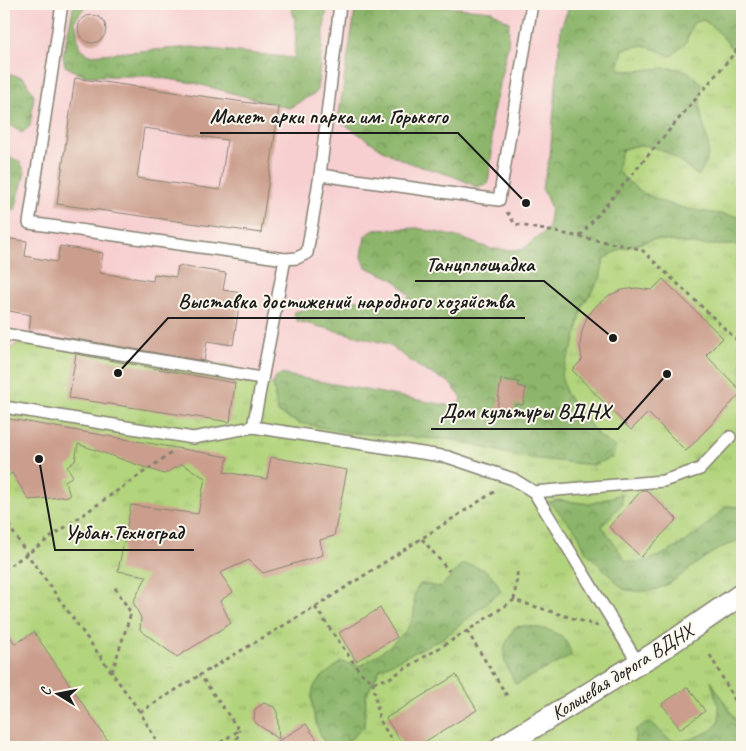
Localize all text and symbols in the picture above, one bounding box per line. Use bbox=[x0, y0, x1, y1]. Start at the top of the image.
callout: Макет арки парка им. Горького bbox=[200, 97, 458, 133]
text: Макет арки парка им. Горького bbox=[210, 103, 450, 129]
callout: Танцплощадка bbox=[415, 245, 544, 281]
text: Танцплощадка bbox=[426, 251, 536, 277]
callout: Выставка достижений народного хозяйства bbox=[168, 282, 525, 318]
text: Выставка достижений народного хозяйства bbox=[178, 288, 516, 315]
callout: Дом культуры ВДНХ bbox=[431, 393, 618, 429]
text: Дом культуры ВДНХ bbox=[440, 398, 614, 425]
callout: Урбан.Техноград bbox=[55, 514, 194, 550]
text: Урбан.Техноград bbox=[65, 519, 186, 545]
street label: Кольцевая дорога ВДНХ bbox=[546, 616, 701, 726]
north arrow bbox=[32, 668, 82, 718]
text: С bbox=[37, 685, 55, 697]

